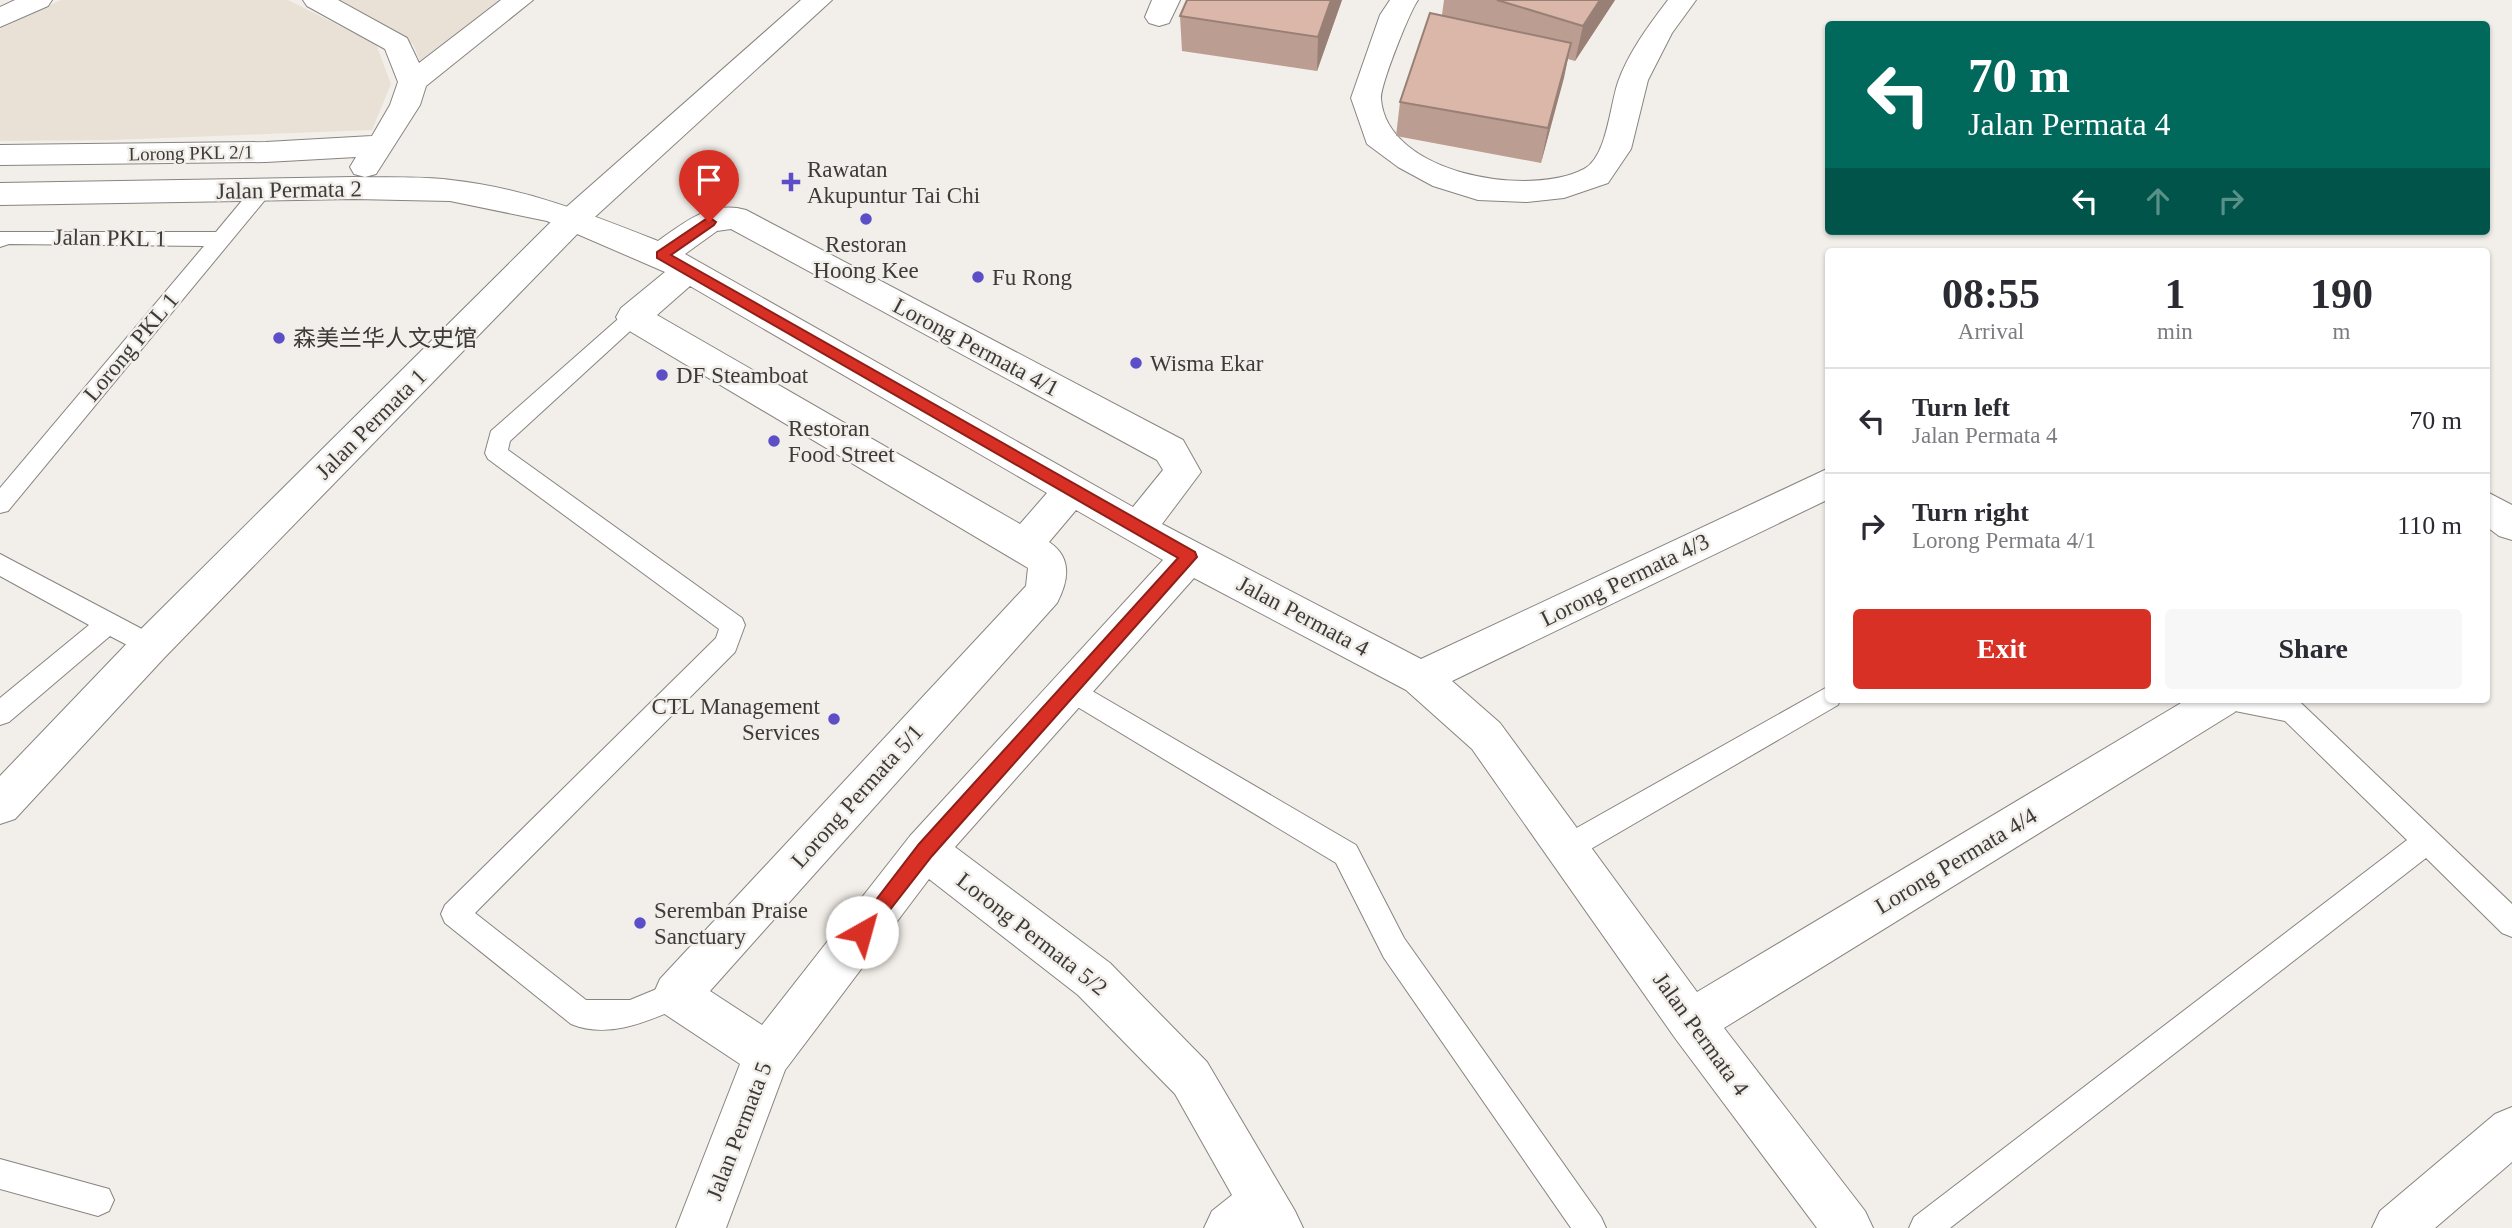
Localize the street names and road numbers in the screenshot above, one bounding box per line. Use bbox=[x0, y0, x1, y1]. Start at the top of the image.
street label: Lorong PKL 2/1 bbox=[128, 141, 254, 165]
street label: Jalan Permata 2 bbox=[216, 176, 362, 204]
street label: Jalan PKL 1 bbox=[53, 225, 167, 251]
street label: Lorong PKL 1 bbox=[79, 288, 183, 406]
street label: Lorong Permata 4/1 bbox=[889, 293, 1063, 401]
street label: Jalan Permata 1 bbox=[311, 364, 431, 484]
street label: Lorong Permata 4/3 bbox=[1537, 528, 1713, 632]
street label: Jalan Permata 4 bbox=[1233, 571, 1374, 661]
street label: Lorong Permata 5/1 bbox=[786, 719, 928, 873]
street label: Lorong Permata 4/4 bbox=[1871, 803, 2042, 919]
street label: Lorong Permata 5/2 bbox=[952, 868, 1112, 1000]
street label: Jalan Permata 4 bbox=[1648, 968, 1754, 1101]
street label: Jalan Permata 5 bbox=[701, 1059, 777, 1203]

